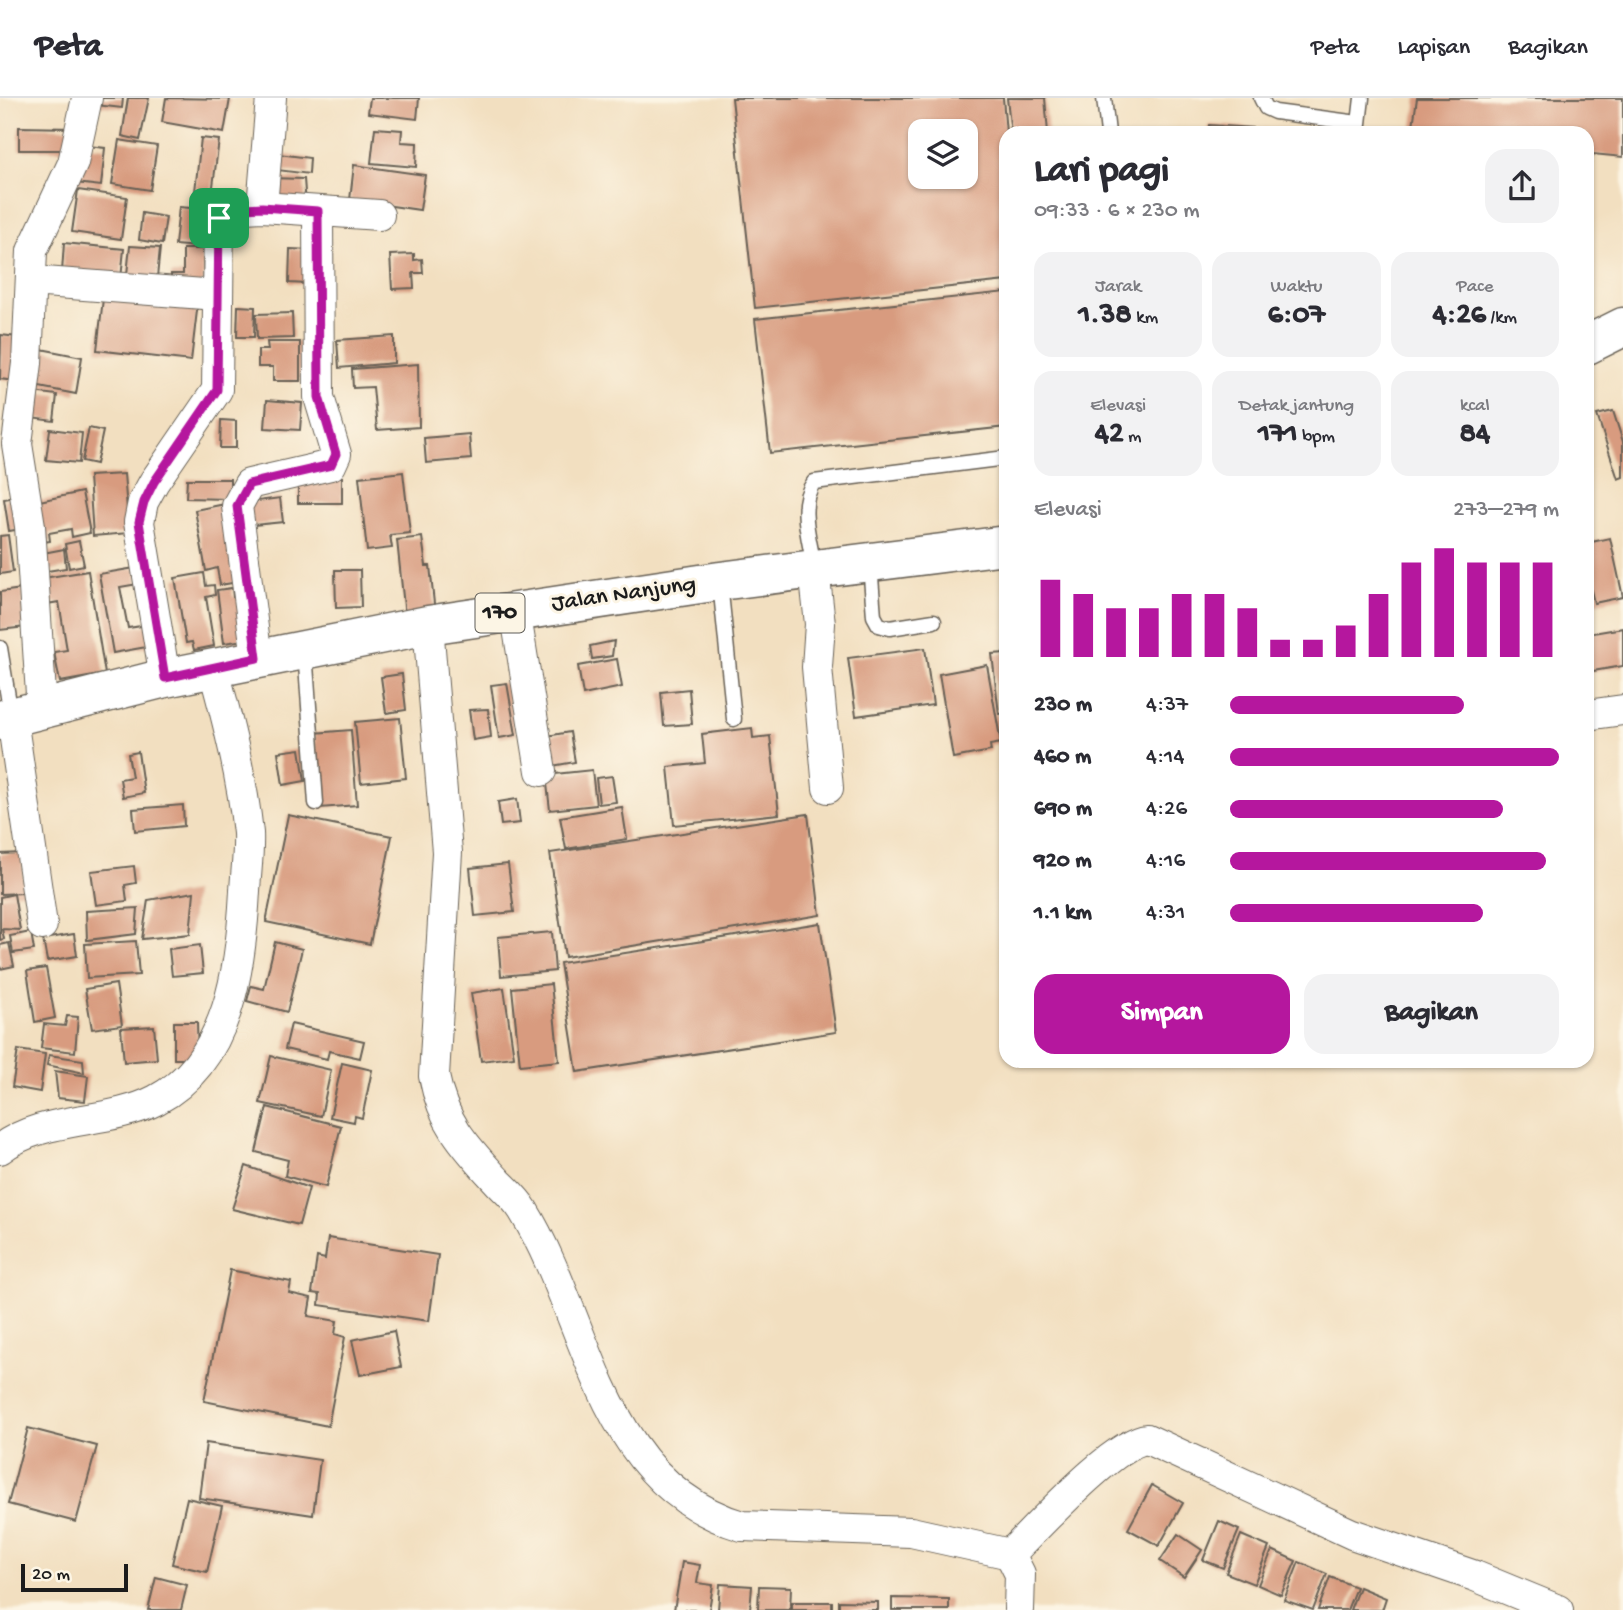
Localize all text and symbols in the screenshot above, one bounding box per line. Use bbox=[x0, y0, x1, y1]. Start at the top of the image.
text: Peta bbox=[35, 29, 102, 67]
text: Peta bbox=[1311, 34, 1359, 63]
text: Lapisan bbox=[1397, 34, 1470, 63]
text: Bagikan bbox=[1508, 34, 1588, 63]
map controls bbox=[908, 119, 978, 189]
button: layers bbox=[908, 119, 978, 189]
button: share bbox=[1485, 149, 1559, 223]
text: Lari pagi bbox=[1034, 150, 1169, 194]
pin bbox=[189, 188, 249, 248]
text: 09:33 · 6 × 230 m bbox=[1034, 198, 1200, 225]
icon: arrive bbox=[200, 199, 238, 237]
text: Jarak bbox=[1095, 276, 1141, 299]
text: Waktu bbox=[1271, 276, 1322, 299]
text: Pace bbox=[1456, 276, 1493, 299]
text: 1.38 bbox=[1078, 299, 1132, 334]
text: 6:07 bbox=[1268, 299, 1325, 334]
text: 4:26 bbox=[1433, 299, 1486, 334]
text: km bbox=[1132, 307, 1158, 330]
text: /km bbox=[1486, 307, 1517, 330]
text: Elevasi bbox=[1090, 395, 1146, 418]
text: Detak jantung bbox=[1239, 395, 1354, 418]
text: kcal bbox=[1460, 395, 1490, 418]
text: 42 bbox=[1095, 418, 1124, 453]
text: 171 bbox=[1258, 418, 1298, 453]
text: 84 bbox=[1460, 418, 1490, 453]
text: m bbox=[1124, 426, 1142, 449]
text: bpm bbox=[1298, 426, 1335, 449]
text: Elevasi bbox=[1034, 497, 1102, 524]
text: 273–279 m bbox=[1453, 497, 1559, 524]
street label: Jalan Nanjung bbox=[550, 571, 698, 619]
road number: 170 bbox=[476, 593, 524, 632]
text: 230 m bbox=[1034, 692, 1092, 719]
text: 4:37 bbox=[1146, 692, 1188, 719]
text: 460 m bbox=[1034, 744, 1091, 771]
text: 4:14 bbox=[1146, 744, 1184, 771]
text: 690 m bbox=[1034, 796, 1092, 823]
text: 4:26 bbox=[1146, 796, 1187, 823]
text: 920 m bbox=[1034, 848, 1092, 875]
text: 4:16 bbox=[1146, 848, 1185, 875]
text: 1.1 km bbox=[1034, 900, 1092, 927]
text: 4:31 bbox=[1146, 900, 1185, 927]
button: Simpan bbox=[1034, 974, 1290, 1054]
button: Bagikan bbox=[1304, 974, 1559, 1054]
scale bar bbox=[21, 1561, 128, 1593]
text: 20 m bbox=[32, 1564, 70, 1587]

